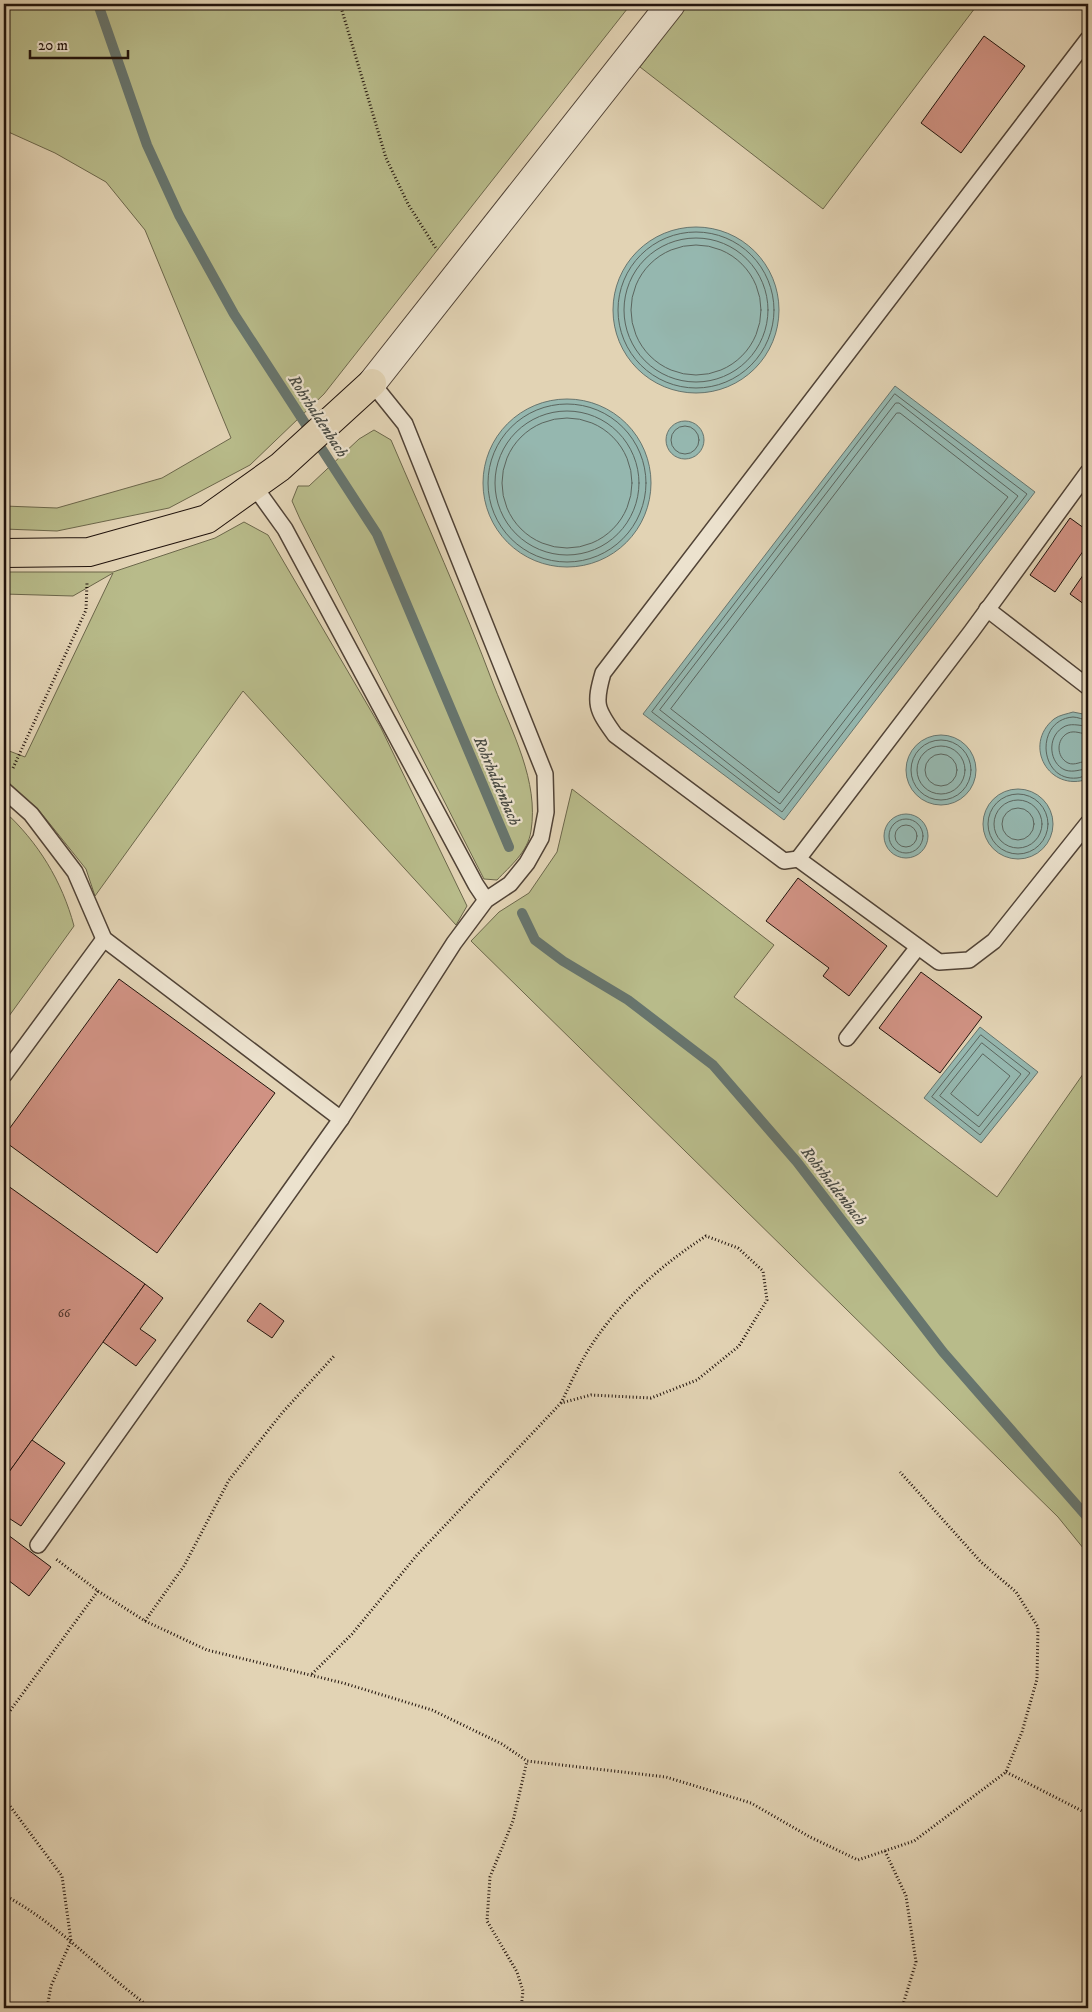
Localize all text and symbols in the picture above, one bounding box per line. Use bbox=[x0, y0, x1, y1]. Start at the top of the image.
scale bar bbox=[30, 28, 128, 60]
text: 20 m bbox=[38, 36, 68, 55]
water label: Rohrhaldenbach bbox=[283, 370, 352, 461]
water label: Rohrhaldenbach bbox=[469, 732, 525, 829]
water label: Rohrhaldenbach bbox=[796, 1142, 871, 1230]
house number: 66 bbox=[58, 1306, 71, 1321]

